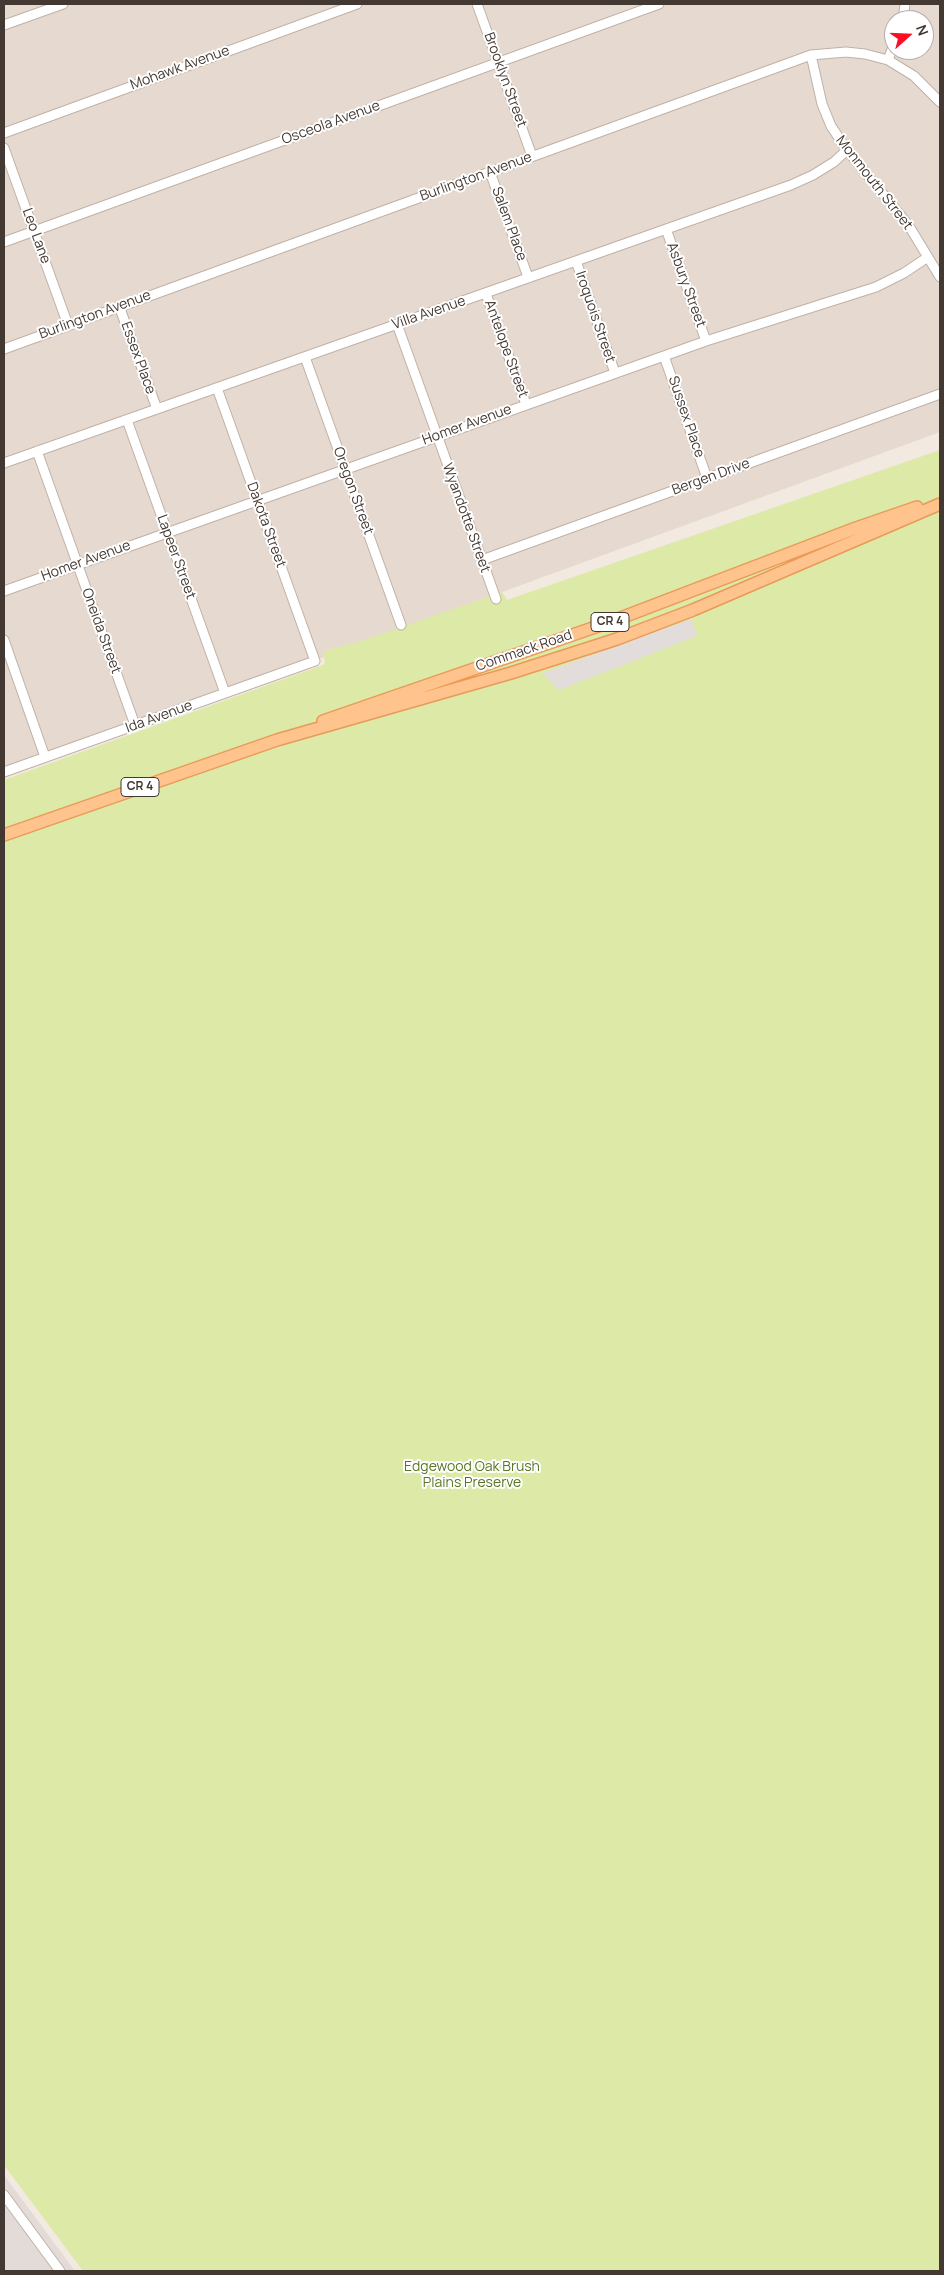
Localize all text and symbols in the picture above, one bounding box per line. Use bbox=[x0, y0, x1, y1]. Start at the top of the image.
north arrow bbox=[884, 10, 934, 60]
text: N bbox=[912, 22, 933, 38]
street label: Brooklyn Street bbox=[480, 30, 530, 130]
street label: Mohawk Avenue bbox=[128, 42, 232, 94]
street label: Osceola Avenue bbox=[280, 97, 382, 149]
street label: Monmouth Street bbox=[832, 133, 916, 233]
street label: Burlington Avenue bbox=[418, 149, 534, 205]
street label: Salem Place bbox=[488, 185, 530, 263]
street label: Leo Lane bbox=[18, 206, 54, 266]
street label: Asbury Street bbox=[663, 240, 709, 330]
street label: Iroquois Street bbox=[571, 269, 619, 365]
street label: Burlington Avenue bbox=[37, 287, 153, 343]
street label: Villa Avenue bbox=[390, 293, 468, 333]
street label: Antelope Street bbox=[481, 298, 531, 400]
street label: Essex Place bbox=[117, 319, 159, 397]
street label: Sussex Place bbox=[664, 374, 708, 460]
street label: Homer Avenue bbox=[420, 401, 514, 449]
street label: Oregon Street bbox=[329, 445, 377, 537]
street label: Bergen Drive bbox=[670, 455, 752, 499]
street label: Wyandotte Street bbox=[438, 461, 494, 575]
street label: Dakota Street bbox=[243, 480, 289, 570]
street label: Lapeer Street bbox=[153, 513, 199, 601]
street label: Homer Avenue bbox=[39, 537, 133, 585]
street label: Oneida Street bbox=[78, 586, 124, 676]
road number: CR 4 bbox=[591, 612, 629, 632]
street label: Commack Road bbox=[474, 627, 574, 675]
street label: Ida Avenue bbox=[123, 697, 195, 737]
road number: CR 4 bbox=[121, 778, 159, 796]
park label: Edgewood Oak Brush Plains Preserve bbox=[404, 1459, 540, 1491]

